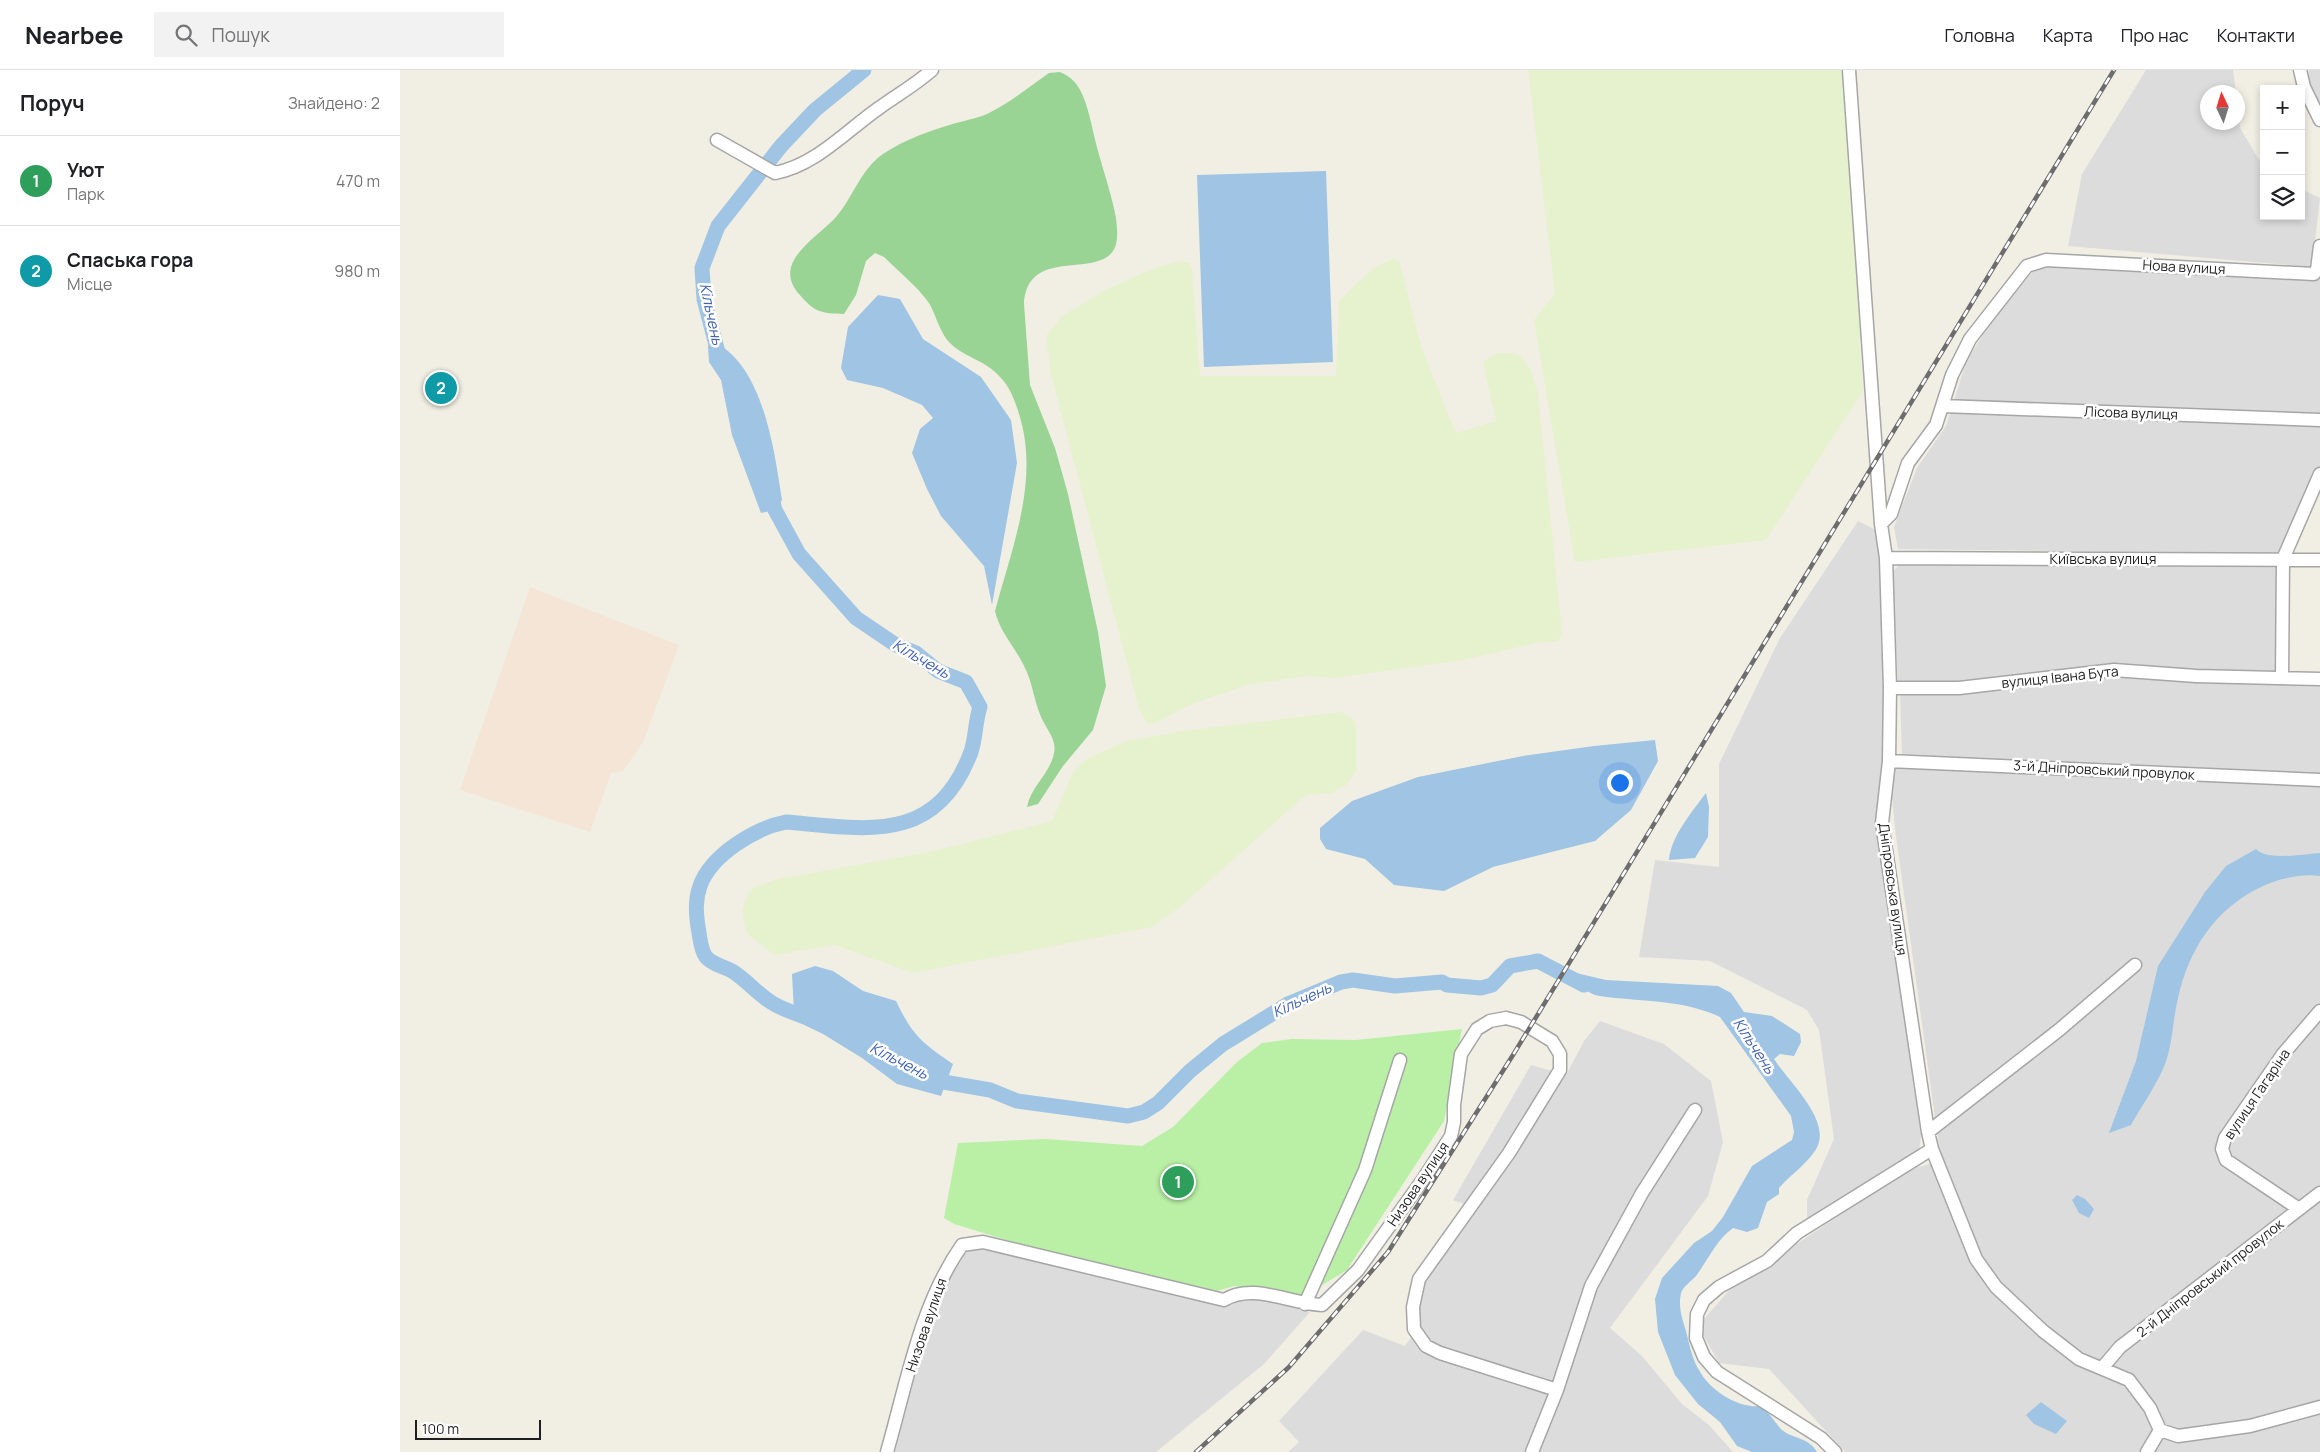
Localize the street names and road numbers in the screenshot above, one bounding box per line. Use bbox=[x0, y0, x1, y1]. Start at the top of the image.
street label: Нова вулиця bbox=[2142, 255, 2226, 278]
street label: Лісова вулиця bbox=[2084, 401, 2178, 424]
street label: Київська вулиця bbox=[2050, 549, 2156, 568]
street label: вулиця Івана Бута bbox=[2000, 661, 2119, 692]
street label: 3-й Дніпровський провулок bbox=[2013, 755, 2196, 784]
street label: Дніпровська вулиця bbox=[1875, 821, 1912, 956]
street label: вулиця Гагаріна bbox=[2219, 1045, 2294, 1143]
street label: Низова вулиця bbox=[1382, 1138, 1453, 1230]
street label: 2-й Дніпровський провулок bbox=[2132, 1213, 2288, 1341]
street label: Низова вулиця bbox=[901, 1275, 950, 1374]

